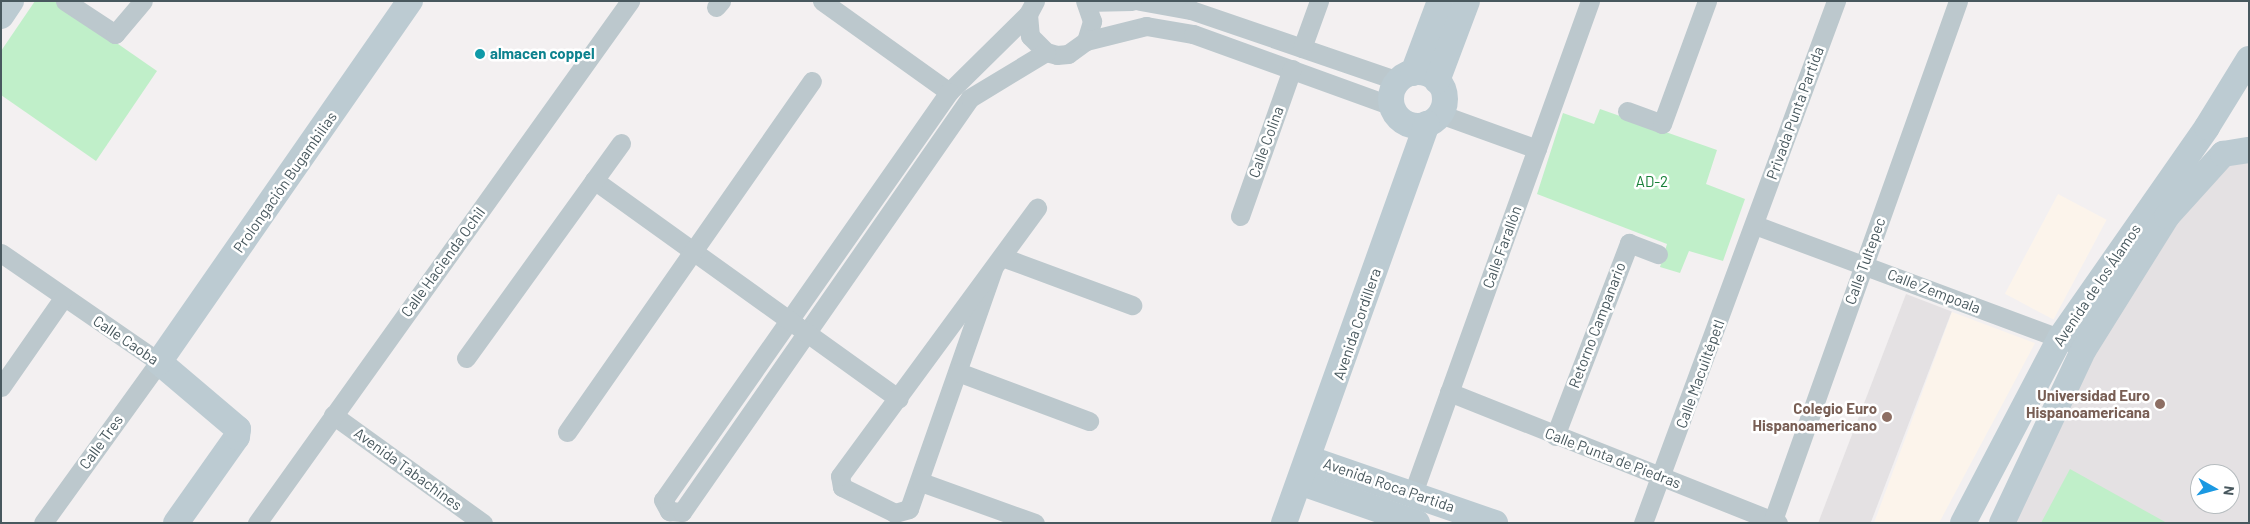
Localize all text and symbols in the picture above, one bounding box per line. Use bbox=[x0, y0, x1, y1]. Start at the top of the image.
street label: Privada Punta Partida bbox=[1763, 44, 1827, 182]
place label: almacen coppel bbox=[490, 45, 595, 63]
marker: almacen coppel bbox=[474, 48, 486, 60]
street label: Calle Colina bbox=[1245, 104, 1287, 180]
street label: Prolongación Bugambilias bbox=[229, 108, 341, 256]
park label: AD-2 bbox=[1636, 173, 1668, 191]
street label: Calle Farallón bbox=[1479, 203, 1525, 291]
street label: Calle Hacienda Ochil bbox=[397, 204, 489, 320]
street label: Calle Tultepec bbox=[1841, 215, 1889, 307]
street label: Avenida de los Álamos bbox=[2049, 221, 2145, 349]
street label: Retorno Campanario bbox=[1565, 260, 1629, 390]
street label: Calle Zempoala bbox=[1885, 265, 1983, 317]
street label: Avenida Cordillera bbox=[1329, 266, 1385, 382]
street label: Calle Caoba bbox=[90, 311, 162, 369]
street label: Calle Macuiltépetl bbox=[1672, 317, 1728, 431]
place label: Universidad Euro Hispanoamericana bbox=[2026, 386, 2150, 421]
marker: Universidad Euro Hispanoamericana bbox=[2154, 398, 2166, 410]
place label: Colegio Euro Hispanoamericano bbox=[1753, 399, 1877, 434]
street label: Calle Tres bbox=[75, 411, 127, 473]
marker: Colegio Euro Hispanoamericano bbox=[1881, 411, 1893, 423]
street label: Avenida Tabachines bbox=[351, 424, 465, 514]
street label: Calle Punta de Piedras bbox=[1543, 424, 1683, 492]
street label: Avenida Roca Partida bbox=[1321, 454, 1457, 516]
north arrow bbox=[2190, 464, 2240, 514]
text: N bbox=[2220, 485, 2238, 496]

